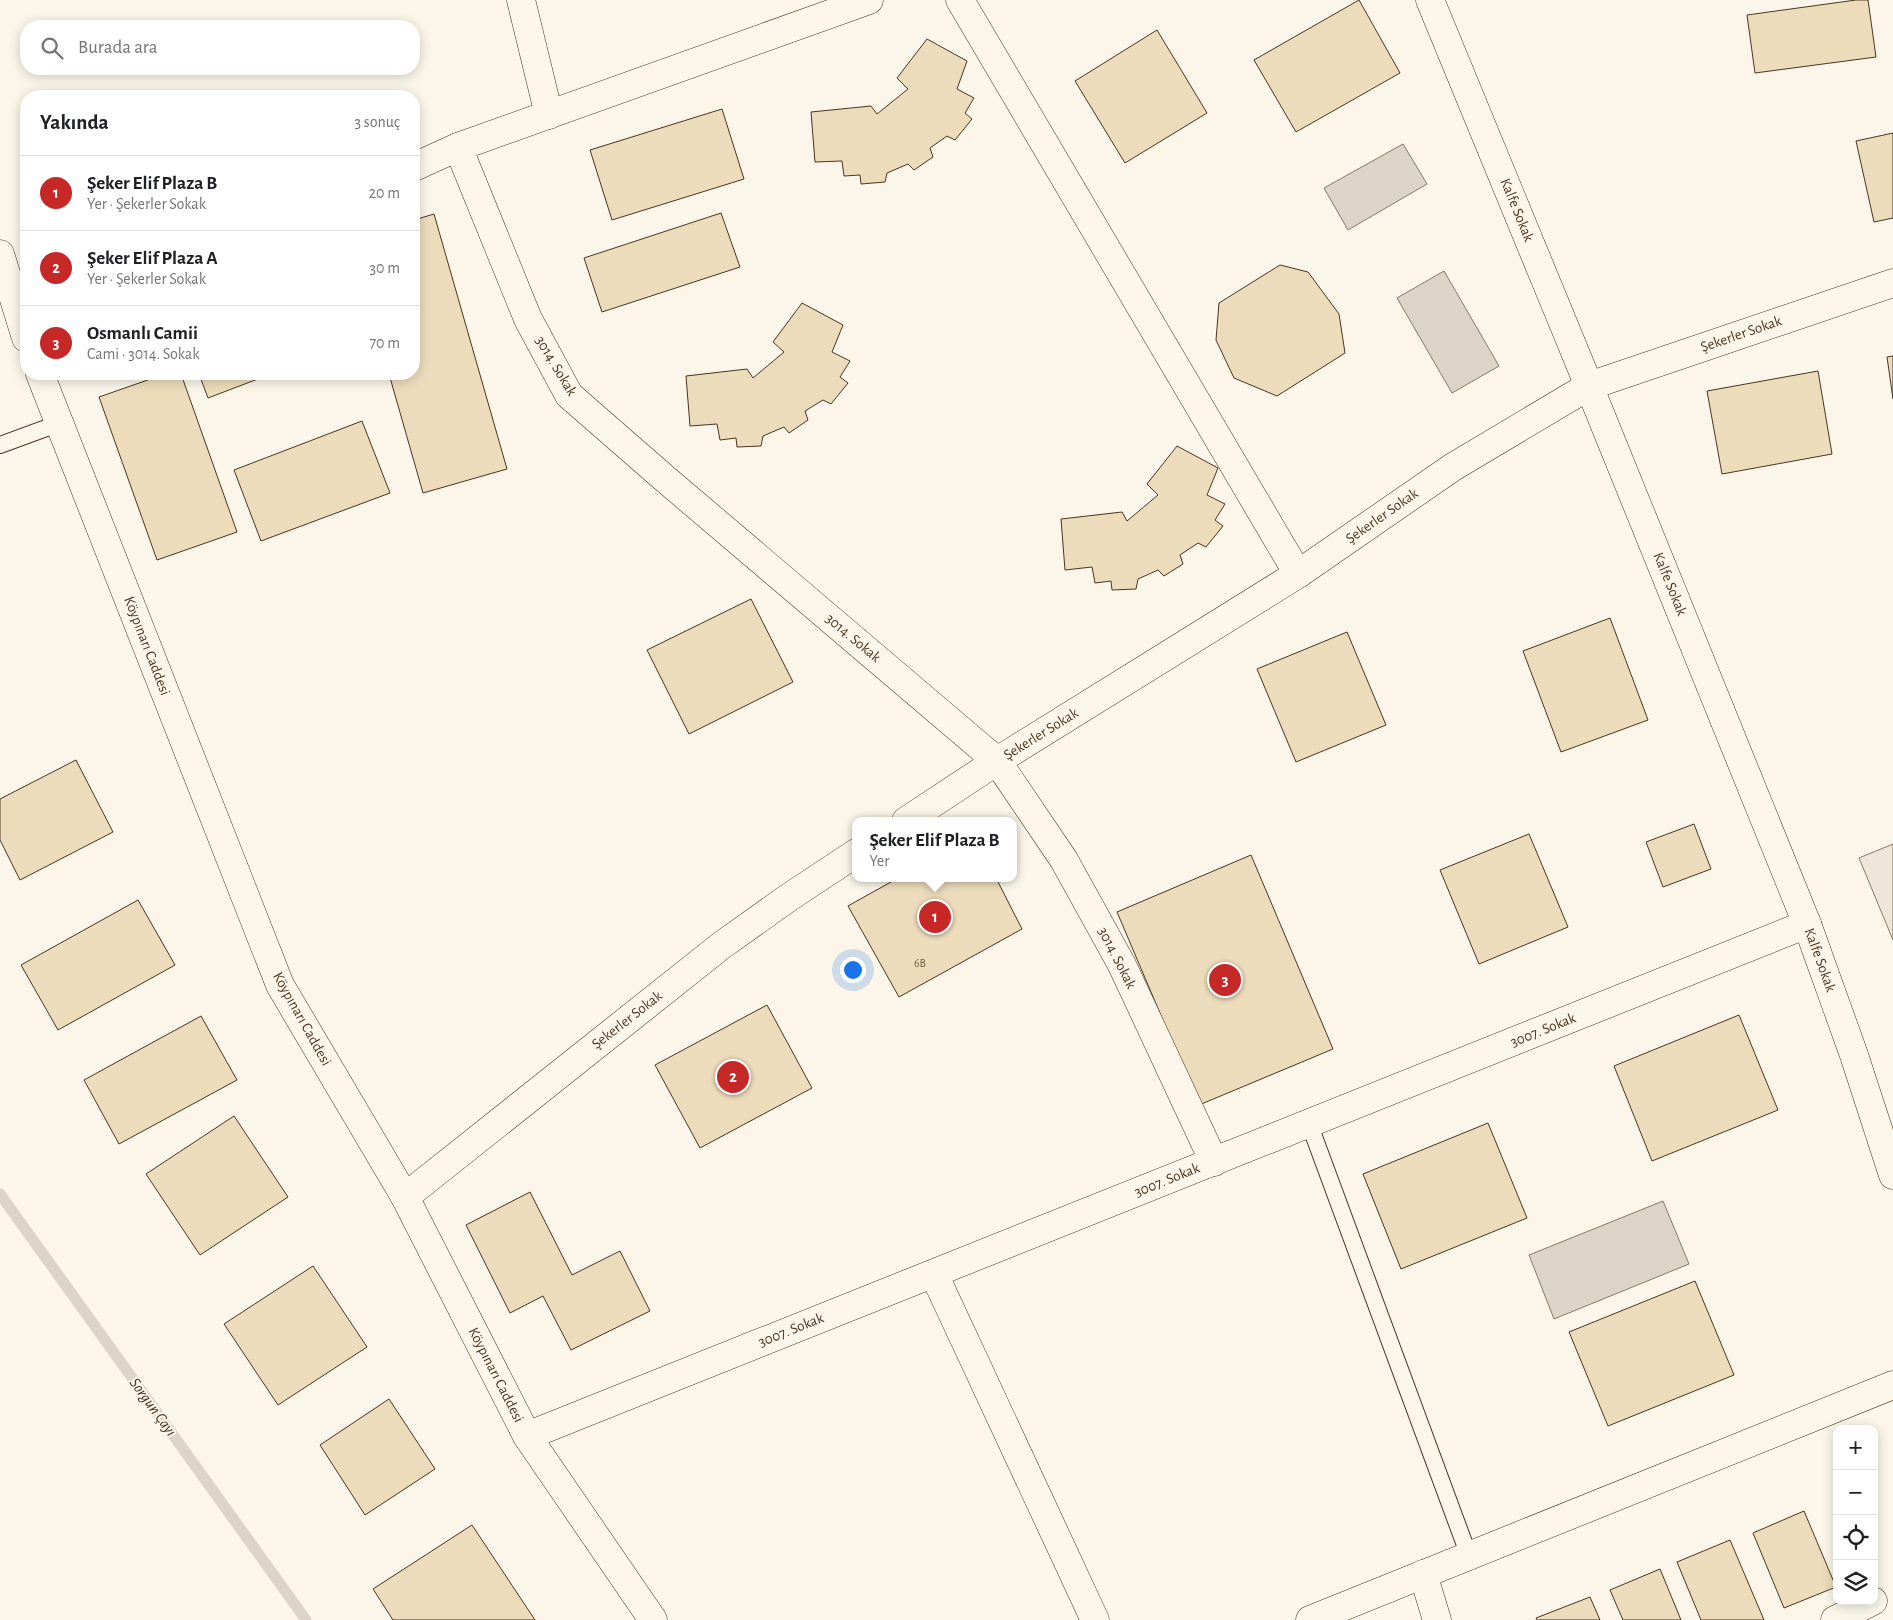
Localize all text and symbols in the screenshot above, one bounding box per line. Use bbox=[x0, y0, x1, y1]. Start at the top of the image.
search box bbox=[20, 20, 420, 75]
icon: search bbox=[38, 34, 66, 62]
text: Burada ara bbox=[78, 38, 157, 57]
text: Yakında bbox=[40, 112, 109, 133]
text: 3 sonuç bbox=[355, 114, 400, 130]
text: Şeker Elif Plaza B bbox=[87, 174, 217, 193]
street label: Kalfe Sokak bbox=[1498, 176, 1537, 244]
text: 1 bbox=[53, 185, 59, 201]
text: 20 m bbox=[369, 185, 400, 201]
text: Yer · Şekerler Sokak bbox=[87, 196, 206, 212]
text: Şeker Elif Plaza A bbox=[87, 249, 218, 268]
text: 2 bbox=[52, 260, 60, 276]
text: 30 m bbox=[370, 260, 400, 276]
text: Yer · Şekerler Sokak bbox=[87, 271, 206, 287]
street label: Şekerler Sokak bbox=[1699, 313, 1784, 355]
text: Osmanlı Camii bbox=[87, 324, 198, 343]
street label: 3014. Sokak bbox=[532, 333, 580, 399]
text: 3 bbox=[53, 335, 59, 351]
text: 70 m bbox=[369, 335, 400, 351]
text: Cami · 3014. Sokak bbox=[87, 346, 199, 362]
street label: Şekerler Sokak bbox=[1343, 486, 1421, 546]
street label: Kalfe Sokak bbox=[1651, 550, 1690, 618]
street label: Köypınarı Caddesi bbox=[121, 595, 173, 697]
street label: 3014. Sokak bbox=[823, 611, 884, 665]
street label: Şekerler Sokak bbox=[1001, 705, 1081, 763]
popup bbox=[852, 817, 1017, 882]
text: Şeker Elif Plaza B bbox=[869, 831, 1000, 850]
text: Yer bbox=[869, 853, 889, 869]
pin: 1 bbox=[919, 898, 951, 936]
street label: 3014. Sokak bbox=[1095, 925, 1139, 991]
street label: Kalfe Sokak bbox=[1802, 926, 1839, 994]
your location bbox=[840, 957, 866, 983]
house number: 6B bbox=[914, 957, 926, 969]
pin: 3 bbox=[1209, 961, 1241, 999]
street label: Köypınarı Caddesi bbox=[270, 970, 334, 1068]
street label: Şekerler Sokak bbox=[589, 988, 665, 1052]
street label: 3007. Sokak bbox=[1508, 1010, 1578, 1050]
pin: 2 bbox=[717, 1058, 749, 1096]
street label: 3007. Sokak bbox=[1132, 1160, 1202, 1200]
street label: 3007. Sokak bbox=[756, 1310, 826, 1350]
street label: Köypınarı Caddesi bbox=[466, 1325, 526, 1425]
water label: Sorgun Çayı bbox=[127, 1375, 179, 1439]
map controls bbox=[1833, 1425, 1878, 1605]
button: + bbox=[1833, 1425, 1878, 1470]
button: − bbox=[1833, 1470, 1878, 1515]
button: locate bbox=[1833, 1515, 1878, 1560]
button: layers bbox=[1833, 1560, 1878, 1605]

